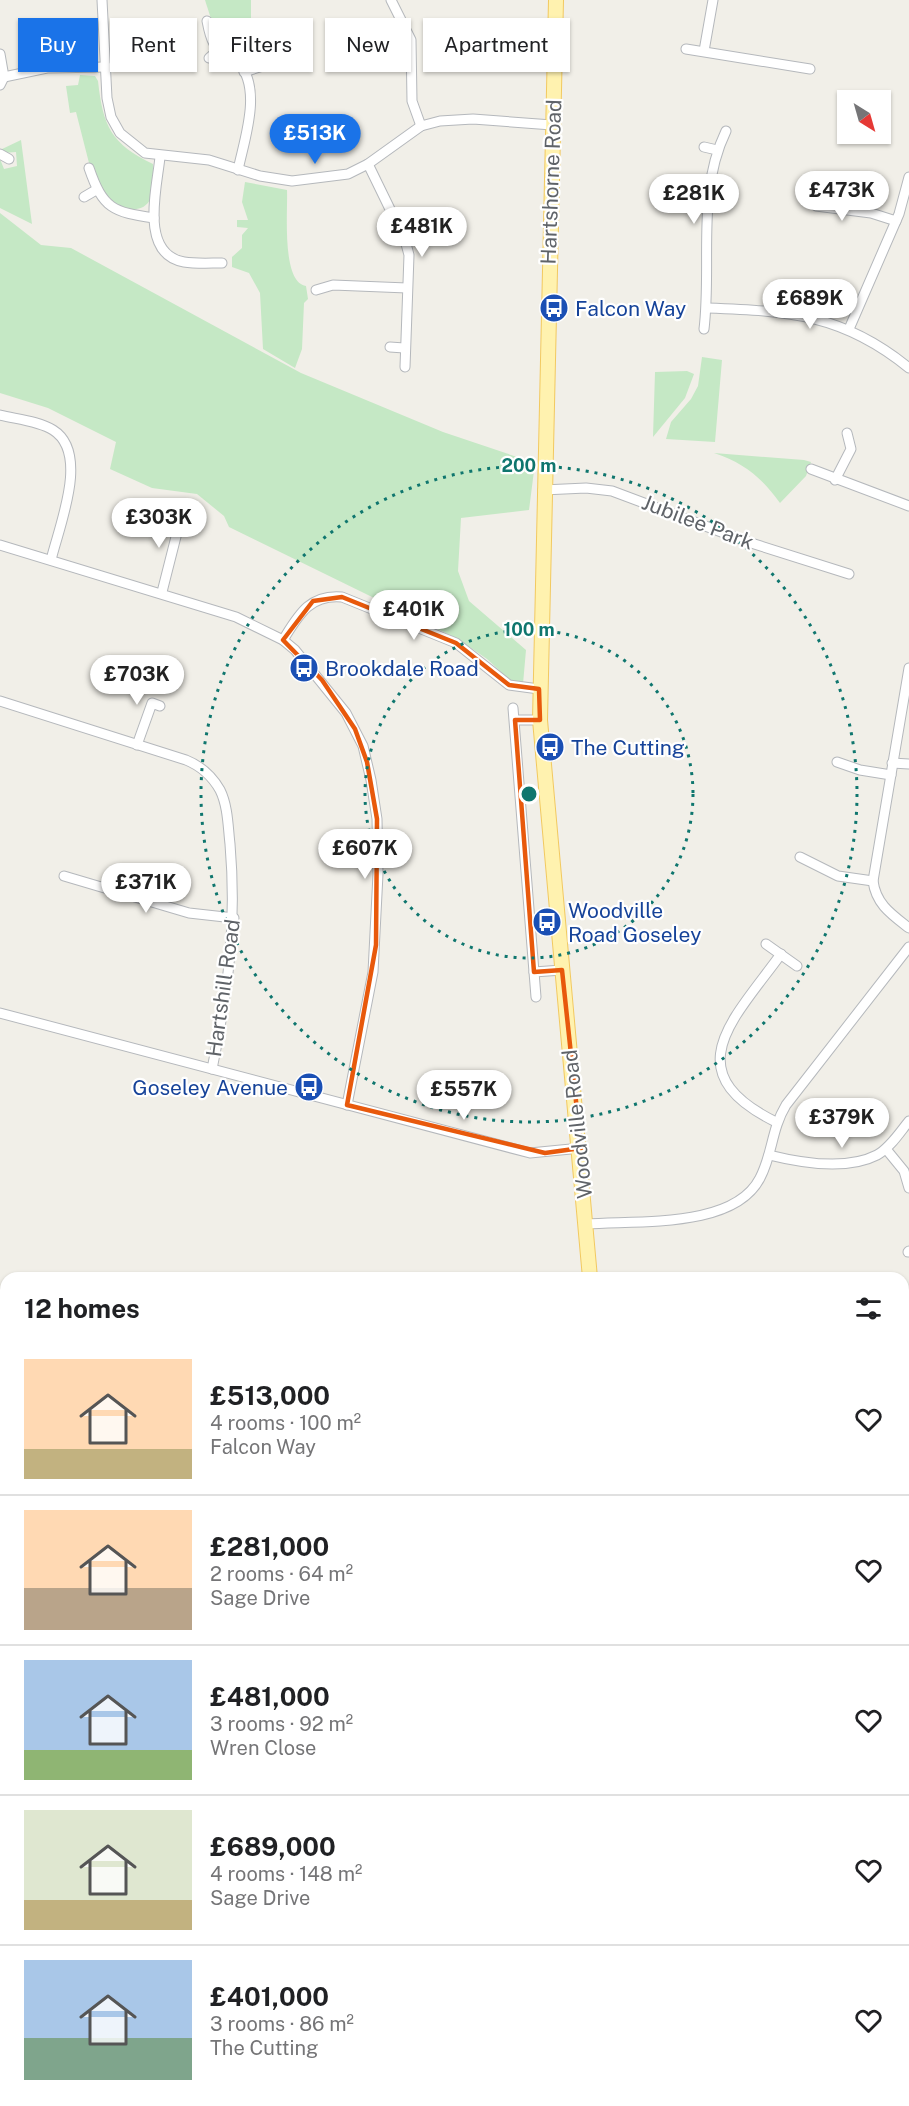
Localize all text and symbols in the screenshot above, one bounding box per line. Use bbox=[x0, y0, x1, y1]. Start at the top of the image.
chip: Buy bbox=[18, 18, 98, 72]
chip: Rent bbox=[110, 18, 197, 72]
chip: Filters bbox=[209, 18, 313, 72]
chip: New bbox=[325, 18, 411, 72]
chip: Apartment bbox=[423, 18, 570, 72]
north arrow bbox=[837, 90, 891, 144]
map controls bbox=[837, 90, 891, 144]
street label: Hartshorne Road bbox=[536, 99, 566, 265]
pin: £513K bbox=[273, 114, 357, 165]
text: £513K bbox=[284, 121, 346, 145]
pin: £473K bbox=[800, 171, 884, 222]
pin: £281K bbox=[652, 174, 736, 225]
text: £473K bbox=[809, 178, 875, 202]
text: £281K bbox=[663, 181, 725, 205]
pin: £481K bbox=[380, 207, 464, 258]
text: £481K bbox=[391, 214, 453, 238]
pin: £689K bbox=[768, 279, 852, 330]
text: £689K bbox=[777, 286, 844, 310]
bus stop icon: Falcon Way bbox=[538, 292, 570, 324]
place label: Falcon Way bbox=[575, 296, 686, 321]
text: 200 m bbox=[502, 455, 556, 476]
street label: Jubilee Park bbox=[639, 489, 758, 555]
pin: £303K bbox=[117, 498, 201, 549]
text: £303K bbox=[126, 505, 192, 529]
pin: £401K bbox=[372, 590, 456, 641]
text: £401K bbox=[383, 597, 445, 621]
text: 100 m bbox=[503, 619, 555, 640]
bus stop icon: Brookdale Road bbox=[288, 652, 320, 684]
pin: £703K bbox=[95, 655, 179, 706]
place label: Brookdale Road bbox=[325, 656, 479, 681]
text: £703K bbox=[104, 662, 170, 686]
bus stop icon: The Cutting bbox=[534, 731, 566, 763]
place label: The Cutting bbox=[571, 735, 685, 760]
centre of rings bbox=[519, 784, 539, 804]
pin: £607K bbox=[323, 829, 407, 880]
text: £607K bbox=[332, 836, 398, 860]
pin: £371K bbox=[104, 863, 188, 914]
text: £371K bbox=[115, 870, 177, 894]
place label: Woodville Road Goseley bbox=[568, 898, 701, 947]
bus stop icon: Woodville Road Goseley bbox=[531, 906, 563, 938]
street label: Hartshill Road bbox=[201, 917, 245, 1059]
street label: Woodville Road bbox=[557, 1048, 597, 1200]
pin: £557K bbox=[422, 1070, 506, 1121]
bus stop icon: Goseley Avenue bbox=[293, 1071, 325, 1103]
place label: Goseley Avenue bbox=[132, 1075, 288, 1100]
text: £557K bbox=[431, 1077, 497, 1101]
pin: £379K bbox=[800, 1098, 884, 1149]
text: £379K bbox=[809, 1105, 875, 1129]
icon: filters bbox=[852, 1292, 885, 1325]
text: 12 homes bbox=[24, 1293, 140, 1324]
text: £513,000 bbox=[210, 1380, 330, 1411]
icon: home bbox=[72, 1383, 144, 1455]
icon: heart bbox=[852, 1403, 885, 1436]
text: 4 rooms · 100 m² bbox=[210, 1411, 361, 1435]
text: Falcon Way bbox=[210, 1435, 316, 1459]
text: £281,000 bbox=[210, 1531, 329, 1562]
icon: home bbox=[72, 1534, 144, 1606]
icon: heart bbox=[852, 1554, 885, 1587]
text: 2 rooms · 64 m² bbox=[210, 1562, 353, 1586]
text: Sage Drive bbox=[210, 1586, 310, 1610]
text: £481,000 bbox=[210, 1681, 330, 1712]
icon: home bbox=[72, 1684, 144, 1756]
icon: heart bbox=[852, 1704, 885, 1737]
text: 3 rooms · 92 m² bbox=[210, 1712, 353, 1736]
text: Wren Close bbox=[210, 1736, 316, 1760]
text: £689,000 bbox=[210, 1831, 336, 1862]
icon: home bbox=[72, 1834, 144, 1906]
icon: heart bbox=[852, 1854, 885, 1887]
text: 4 rooms · 148 m² bbox=[210, 1862, 362, 1886]
text: Sage Drive bbox=[210, 1886, 310, 1910]
text: £401,000 bbox=[210, 1981, 329, 2012]
icon: home bbox=[72, 1984, 144, 2056]
icon: heart bbox=[852, 2004, 885, 2037]
text: 3 rooms · 86 m² bbox=[210, 2012, 354, 2036]
text: The Cutting bbox=[210, 2036, 318, 2060]

